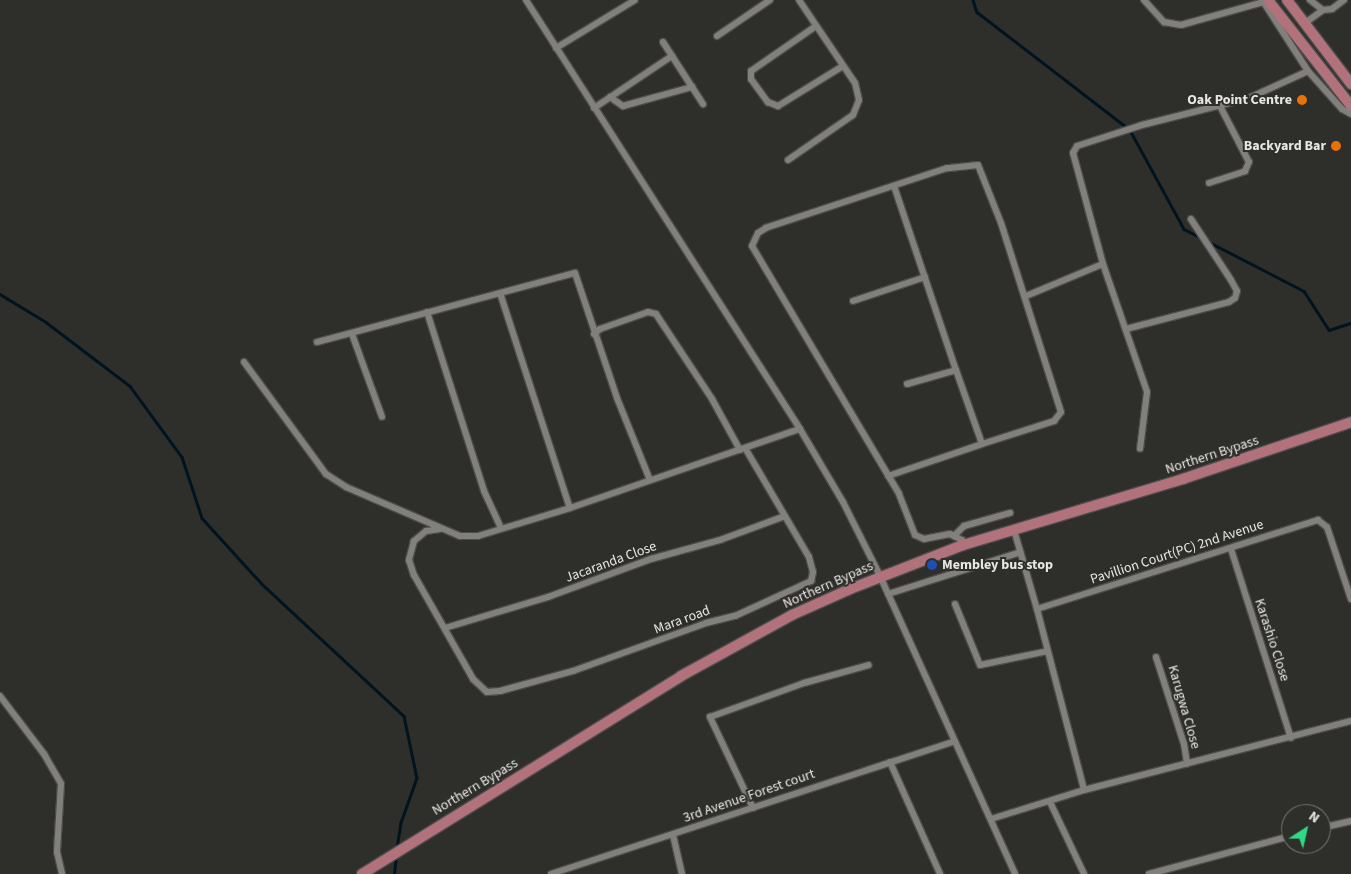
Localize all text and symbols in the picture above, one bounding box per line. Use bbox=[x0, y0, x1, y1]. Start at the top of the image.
place label: Oak Point Centre bbox=[1187, 92, 1292, 108]
marker: Oak Point Centre bbox=[1296, 94, 1308, 106]
place label: Backyard Bar bbox=[1244, 138, 1326, 154]
marker: Backyard Bar bbox=[1330, 140, 1342, 152]
street label: Northern Bypass bbox=[1163, 432, 1261, 478]
street label: Pavillion Court(PC) 2nd Avenue bbox=[1088, 516, 1266, 588]
street label: Jacaranda Close bbox=[563, 538, 659, 586]
place label: Membley bus stop bbox=[942, 557, 1053, 573]
street label: Northern Bypass bbox=[780, 558, 876, 612]
marker: Membley bus stop bbox=[926, 559, 938, 571]
street label: Karashio Close bbox=[1251, 597, 1293, 683]
street label: Mara road bbox=[652, 602, 712, 638]
street label: Karugwa Close bbox=[1164, 663, 1204, 751]
street label: Northern Bypass bbox=[429, 755, 521, 819]
street label: 3rd Avenue Forest court bbox=[681, 766, 817, 826]
north arrow bbox=[1281, 804, 1331, 854]
text: N bbox=[1304, 807, 1324, 828]

